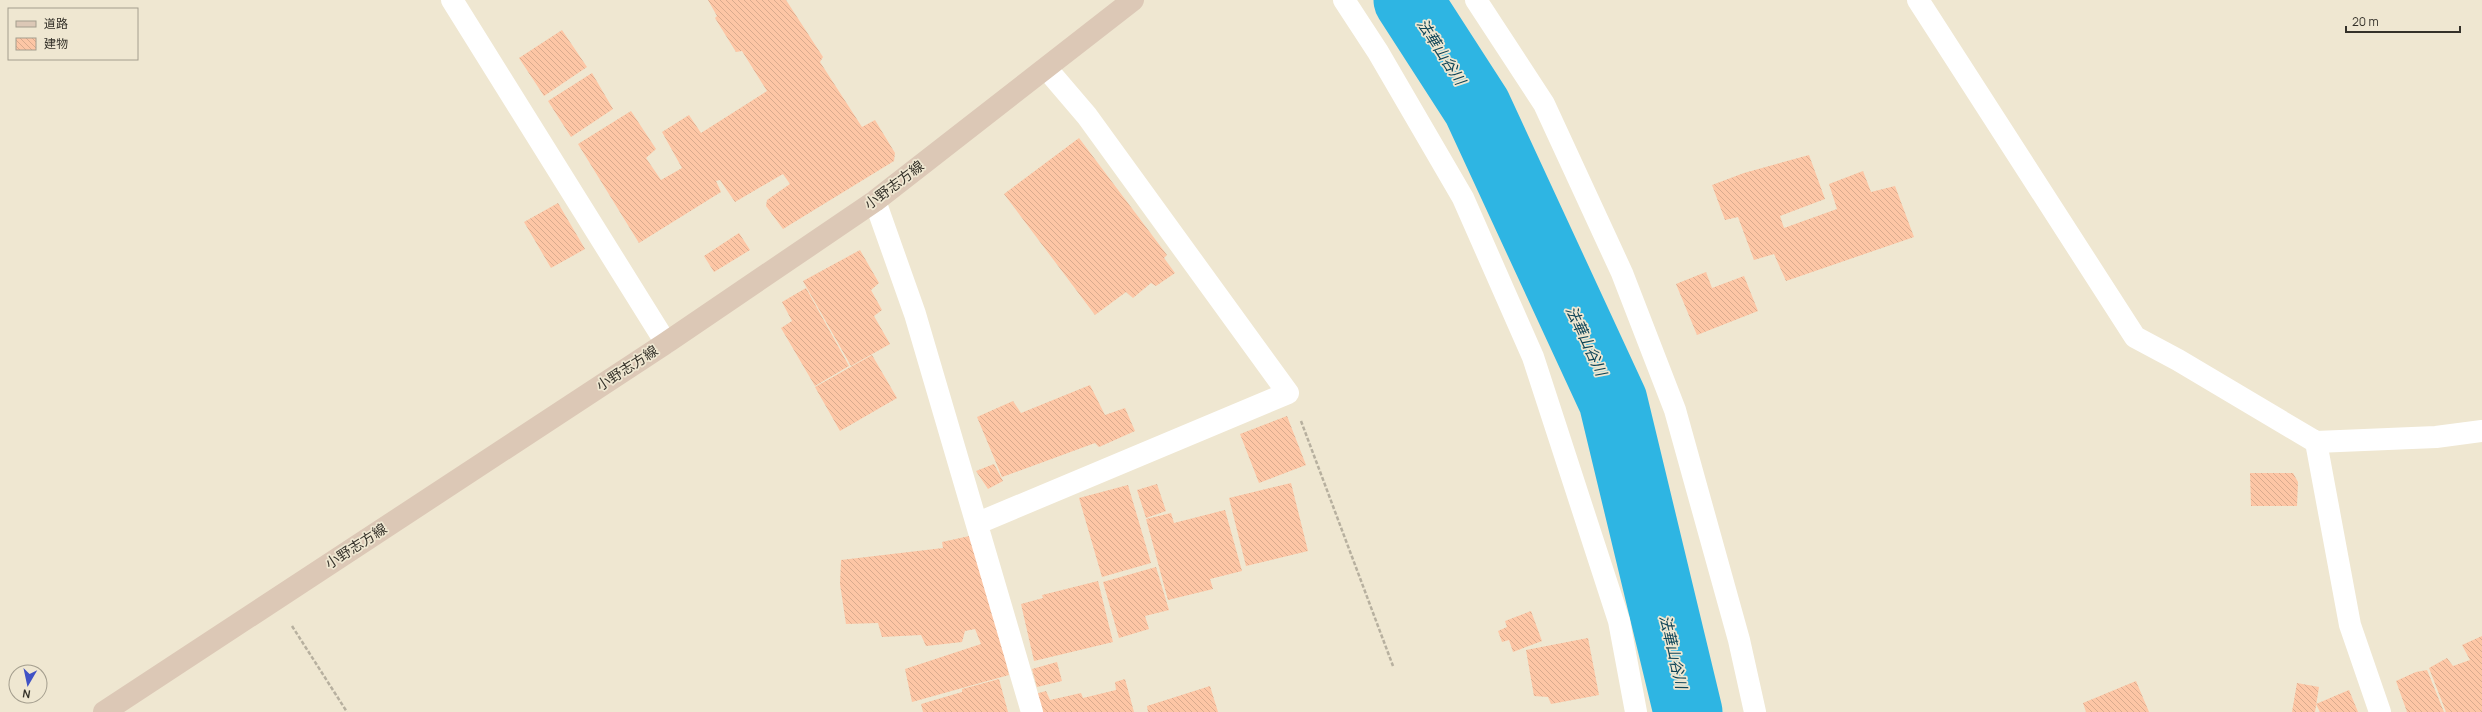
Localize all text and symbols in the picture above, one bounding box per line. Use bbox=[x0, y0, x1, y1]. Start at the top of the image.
legend bbox=[8, 8, 138, 60]
scale bar bbox=[2346, 8, 2460, 34]
text: 20 m bbox=[2352, 13, 2379, 30]
text: 道路 bbox=[44, 15, 68, 32]
water label: 法華山谷川 bbox=[1412, 15, 1472, 91]
text: 建物 bbox=[44, 35, 68, 52]
street label: 小野志方線 bbox=[860, 156, 927, 213]
water label: 法華山谷川 bbox=[1561, 302, 1613, 381]
street label: 小野志方線 bbox=[592, 341, 661, 395]
street label: 小野志方線 bbox=[321, 519, 390, 573]
water label: 法華山谷川 bbox=[1655, 613, 1693, 693]
north arrow bbox=[8, 664, 48, 704]
text: N bbox=[21, 686, 31, 702]

